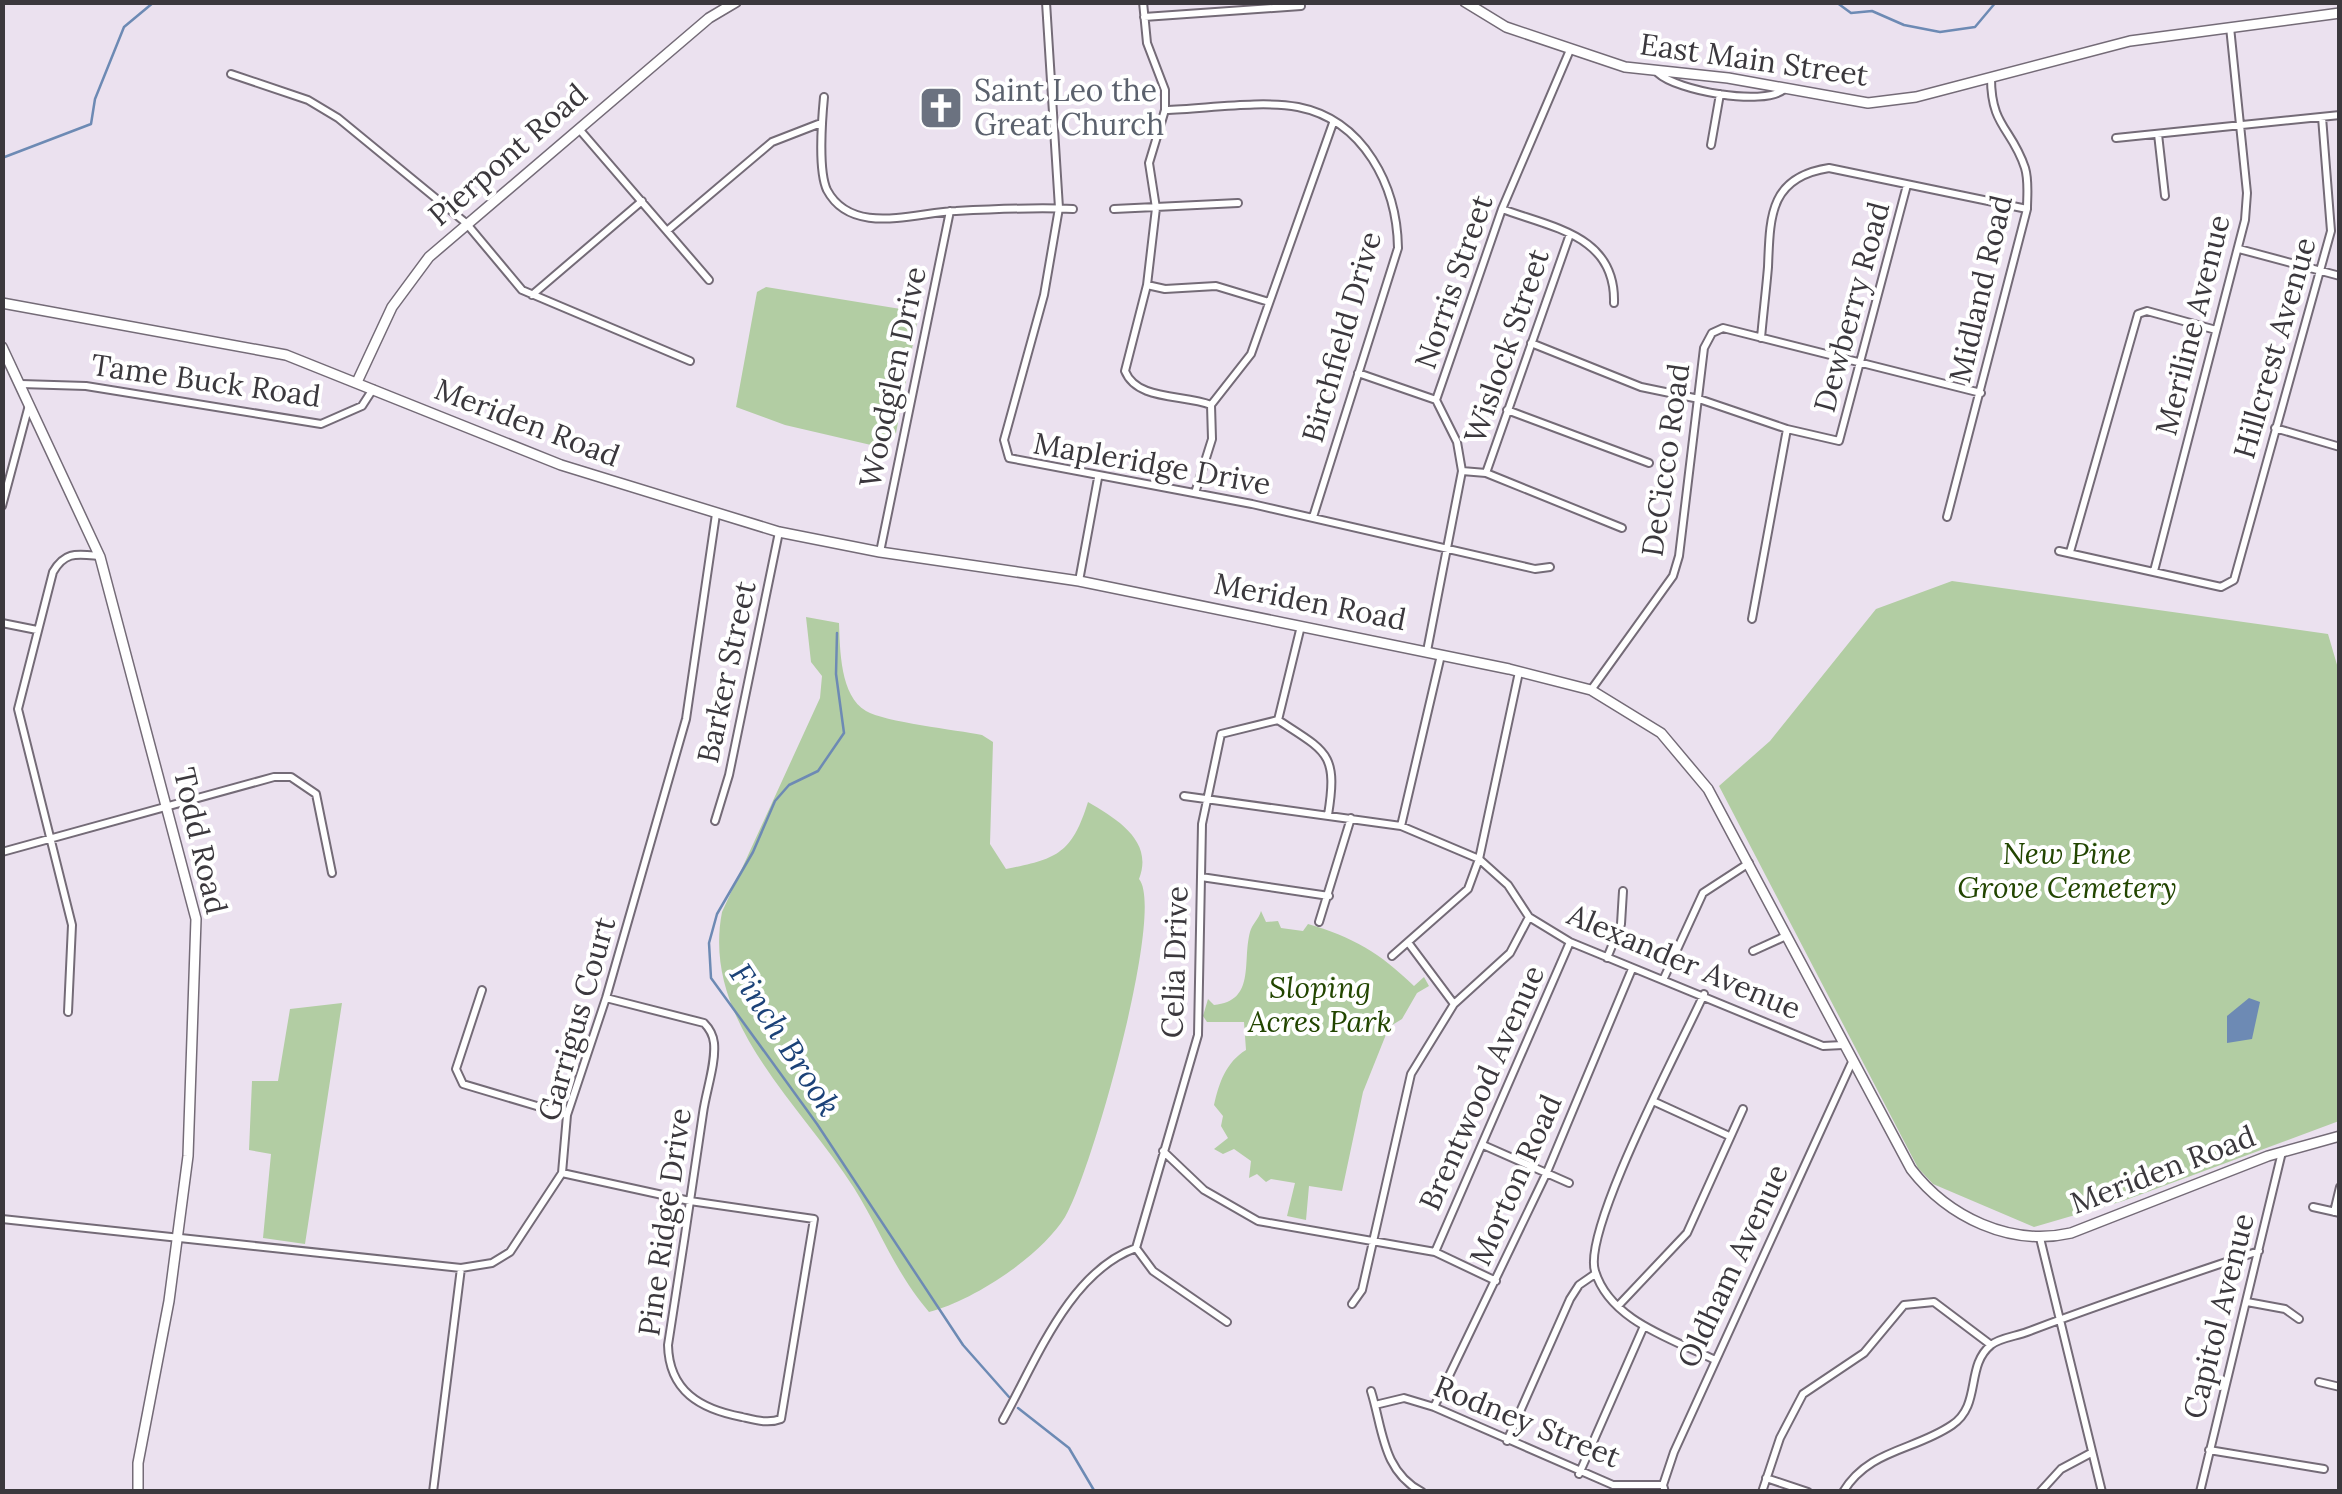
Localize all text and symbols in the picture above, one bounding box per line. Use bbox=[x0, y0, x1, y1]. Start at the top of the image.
street label: East Main Street bbox=[1638, 24, 1871, 94]
place label: Saint Leo the Great Church bbox=[974, 71, 1164, 143]
street label: Pierpont Road bbox=[420, 75, 595, 234]
church icon: Saint Leo the Great Church bbox=[918, 85, 964, 131]
street label: Norris Street bbox=[1406, 189, 1501, 374]
street label: Midland Road bbox=[1940, 191, 2020, 386]
street label: Dewberry Road bbox=[1805, 197, 1898, 416]
street label: Meriline Avenue bbox=[2146, 211, 2238, 439]
street label: Birchfield Drive bbox=[1293, 227, 1389, 447]
street label: Hillcrest Avenue bbox=[2224, 233, 2324, 463]
street label: Wislock Street bbox=[1455, 243, 1557, 448]
street label: Woodglen Drive bbox=[850, 263, 935, 491]
street label: Tame Buck Road bbox=[89, 345, 323, 415]
street label: DeCicco Road bbox=[1633, 361, 1697, 559]
street label: Meriden Road bbox=[430, 369, 625, 475]
street label: Mapleridge Drive bbox=[1030, 423, 1274, 504]
street label: Meriden Road bbox=[1211, 564, 1410, 638]
street label: Barker Street bbox=[688, 577, 764, 766]
street label: Todd Road bbox=[166, 764, 236, 918]
park label: New Pine Grove Cemetery bbox=[1957, 834, 2177, 906]
street label: Celia Drive bbox=[1152, 885, 1196, 1039]
street label: Alexander Avenue bbox=[1561, 894, 1807, 1027]
street label: Garrigus Court bbox=[529, 912, 624, 1125]
water label: Finch Brook bbox=[721, 956, 850, 1124]
street label: Brentwood Avenue bbox=[1410, 959, 1552, 1216]
park label: Sloping Acres Park bbox=[1247, 968, 1392, 1040]
street label: Morton Road bbox=[1461, 1088, 1570, 1271]
street label: Pine Ridge Drive bbox=[629, 1105, 700, 1338]
street label: Meriden Road bbox=[2065, 1116, 2260, 1222]
street label: Oldham Avenue bbox=[1668, 1158, 1796, 1373]
street label: Capitol Avenue bbox=[2174, 1209, 2262, 1422]
street label: Rodney Street bbox=[1428, 1367, 1626, 1477]

